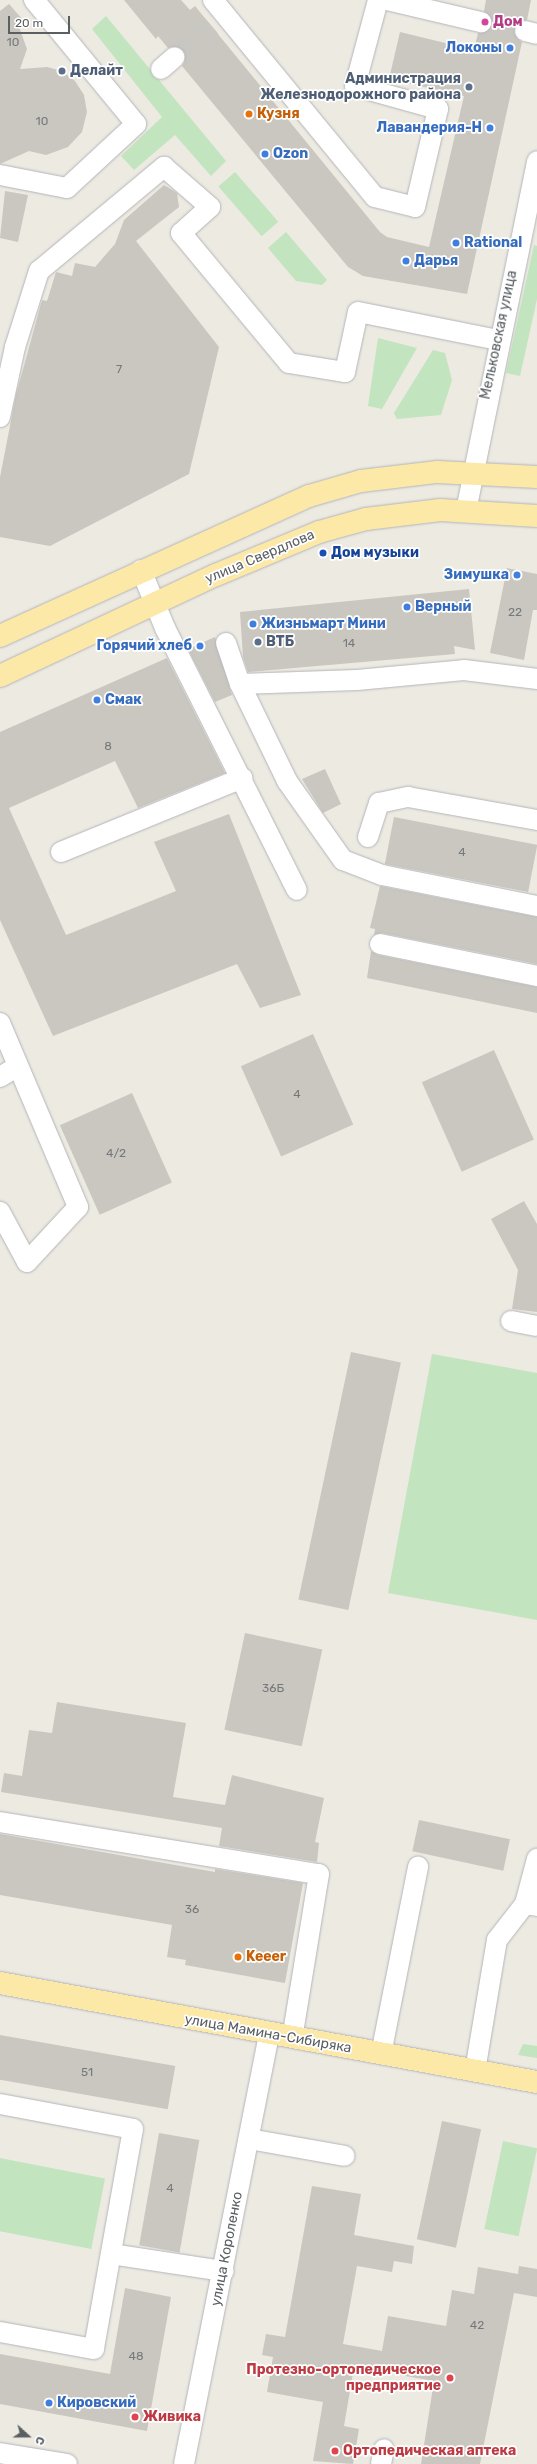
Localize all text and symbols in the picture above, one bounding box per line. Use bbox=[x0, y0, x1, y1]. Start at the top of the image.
scale bar bbox=[10, 8, 72, 34]
place label: Дом bbox=[493, 14, 523, 30]
text: 20 m bbox=[15, 16, 43, 30]
marker: Дом bbox=[480, 17, 490, 27]
house number: 10 bbox=[7, 36, 19, 50]
place label: Локоны bbox=[446, 40, 502, 56]
marker: Локоны bbox=[505, 43, 515, 53]
place label: Делайт bbox=[70, 63, 123, 79]
marker: Делайт bbox=[57, 66, 67, 76]
place label: Администрация Железнодорожного района bbox=[260, 71, 461, 104]
marker: Администрация Железнодорожного района bbox=[464, 82, 474, 92]
place label: Кузня bbox=[257, 106, 300, 122]
marker: Кузня bbox=[244, 109, 254, 119]
house number: 10 bbox=[36, 115, 48, 129]
place label: Лавандерия-Н bbox=[377, 120, 482, 136]
marker: Лавандерия-Н bbox=[485, 123, 495, 133]
place label: Ozon bbox=[273, 146, 308, 162]
marker: Ozon bbox=[260, 149, 270, 159]
place label: Rational bbox=[464, 235, 522, 251]
marker: Rational bbox=[451, 238, 461, 248]
place label: Дарья bbox=[414, 253, 458, 269]
marker: Дарья bbox=[401, 256, 411, 266]
street label: Мельковская улица bbox=[477, 269, 521, 401]
house number: 7 bbox=[116, 363, 122, 377]
street label: улица Свердлова bbox=[203, 526, 317, 588]
place label: Дом музыки bbox=[331, 545, 419, 561]
marker: Дом музыки bbox=[318, 548, 328, 558]
place label: Зимушка bbox=[444, 567, 509, 583]
marker: Зимушка bbox=[512, 570, 522, 580]
place label: Верный bbox=[415, 599, 471, 615]
marker: Верный bbox=[402, 602, 412, 612]
house number: 22 bbox=[508, 606, 522, 620]
place label: Жизньмарт Мини bbox=[261, 616, 386, 632]
marker: Жизньмарт Мини bbox=[248, 619, 258, 629]
place label: ВТБ bbox=[266, 634, 294, 650]
marker: ВТБ bbox=[253, 637, 263, 647]
house number: 14 bbox=[343, 637, 355, 651]
place label: Горячий хлеб bbox=[97, 638, 192, 654]
marker: Горячий хлеб bbox=[195, 641, 205, 651]
place label: Смак bbox=[105, 692, 142, 708]
marker: Смак bbox=[92, 695, 102, 705]
house number: 8 bbox=[104, 740, 112, 754]
house number: 4 bbox=[458, 846, 466, 860]
house number: 4 bbox=[293, 1088, 301, 1102]
house number: 4/2 bbox=[106, 1147, 126, 1161]
house number: 36Б bbox=[262, 1682, 284, 1696]
house number: 36 bbox=[185, 1903, 199, 1917]
place label: Keeer bbox=[246, 1949, 286, 1965]
marker: Keeer bbox=[233, 1952, 243, 1962]
street label: улица Мамина-Сибиряка bbox=[183, 2011, 353, 2057]
house number: 51 bbox=[81, 2066, 93, 2080]
house number: 4 bbox=[166, 2182, 174, 2196]
street label: улица Короленко bbox=[208, 2190, 246, 2308]
house number: 42 bbox=[470, 2319, 484, 2333]
house number: 48 bbox=[128, 2350, 144, 2364]
place label: Протезно-ортопедическое предприятие bbox=[246, 2362, 441, 2394]
marker: Протезно-ортопедическое предприятие bbox=[444, 2372, 456, 2384]
place label: Кировский bbox=[57, 2395, 136, 2411]
marker: Кировский bbox=[44, 2398, 54, 2408]
place label: Живика bbox=[143, 2409, 201, 2425]
marker: Живика bbox=[130, 2412, 140, 2422]
north arrow bbox=[8, 2416, 48, 2456]
text: С bbox=[32, 2435, 47, 2446]
place label: Ортопедическая аптека bbox=[343, 2443, 516, 2459]
marker: Ортопедическая аптека bbox=[330, 2446, 340, 2456]

